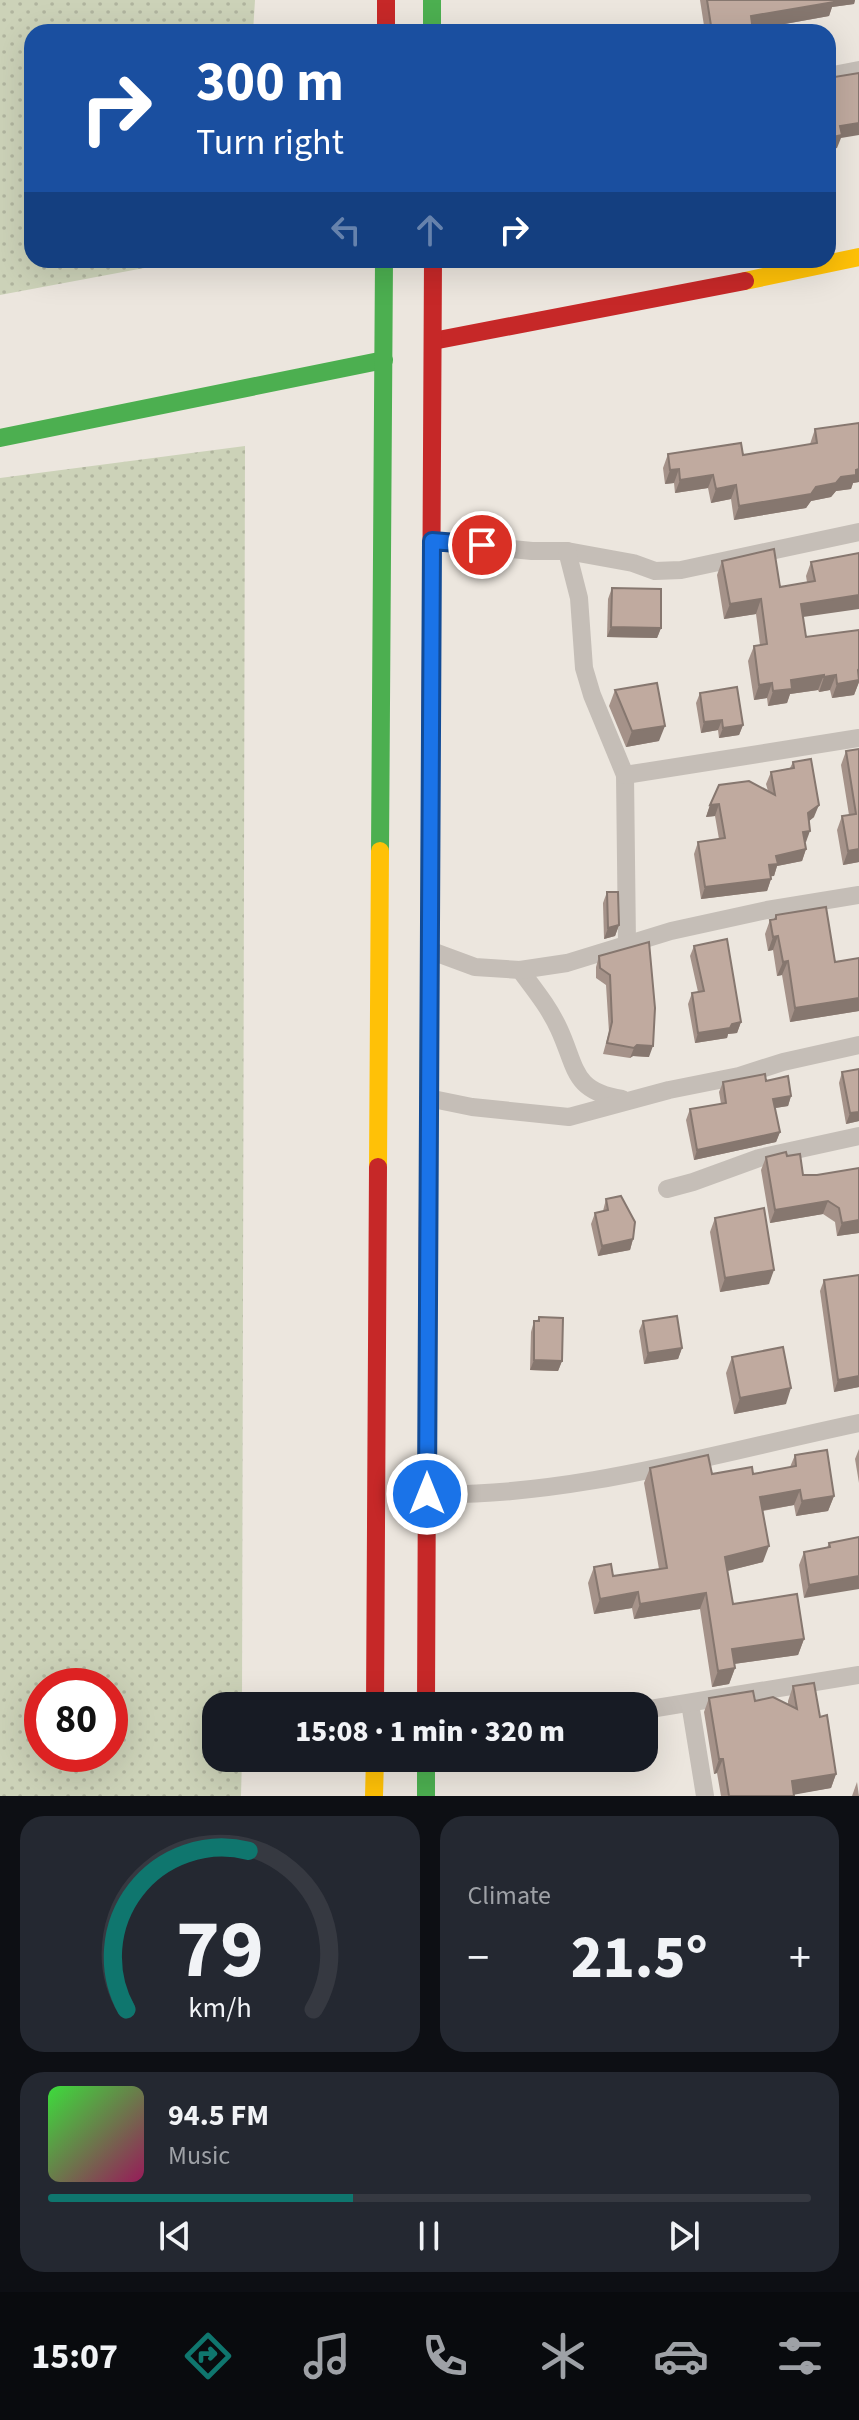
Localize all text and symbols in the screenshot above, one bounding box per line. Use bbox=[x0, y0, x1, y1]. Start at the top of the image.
text: 300 m bbox=[196, 43, 344, 122]
icon: right bbox=[64, 56, 168, 160]
text: Turn right bbox=[196, 117, 344, 168]
icon: left bbox=[324, 208, 368, 252]
icon: ahead bbox=[408, 208, 452, 252]
icon: right bbox=[492, 208, 536, 252]
pin bbox=[448, 511, 516, 579]
icon: arrive bbox=[460, 523, 504, 567]
position arrow bbox=[385, 1452, 469, 1536]
speed limit sign: 80 bbox=[24, 1668, 128, 1772]
text: 15:08 · 1 min · 320 m bbox=[295, 1710, 565, 1753]
text: Climate bbox=[468, 1877, 551, 1914]
text: 79 bbox=[176, 1891, 264, 2009]
text: 21.5° bbox=[571, 1916, 708, 2001]
text: − bbox=[468, 1927, 489, 1990]
text: + bbox=[789, 1927, 811, 1990]
text: km/h bbox=[188, 1988, 251, 2028]
text: 94.5 FM bbox=[168, 2094, 269, 2137]
text: Music bbox=[168, 2137, 230, 2174]
icon: previous bbox=[153, 2214, 197, 2258]
icon: pause bbox=[407, 2214, 451, 2258]
icon: next bbox=[662, 2214, 706, 2258]
icon: directions bbox=[180, 2328, 236, 2384]
icon: music bbox=[299, 2328, 355, 2384]
icon: phone bbox=[417, 2328, 473, 2384]
icon: climate bbox=[535, 2328, 591, 2384]
icon: car bbox=[653, 2328, 709, 2384]
icon: filters bbox=[772, 2328, 828, 2384]
text: 15:07 bbox=[31, 2331, 118, 2382]

